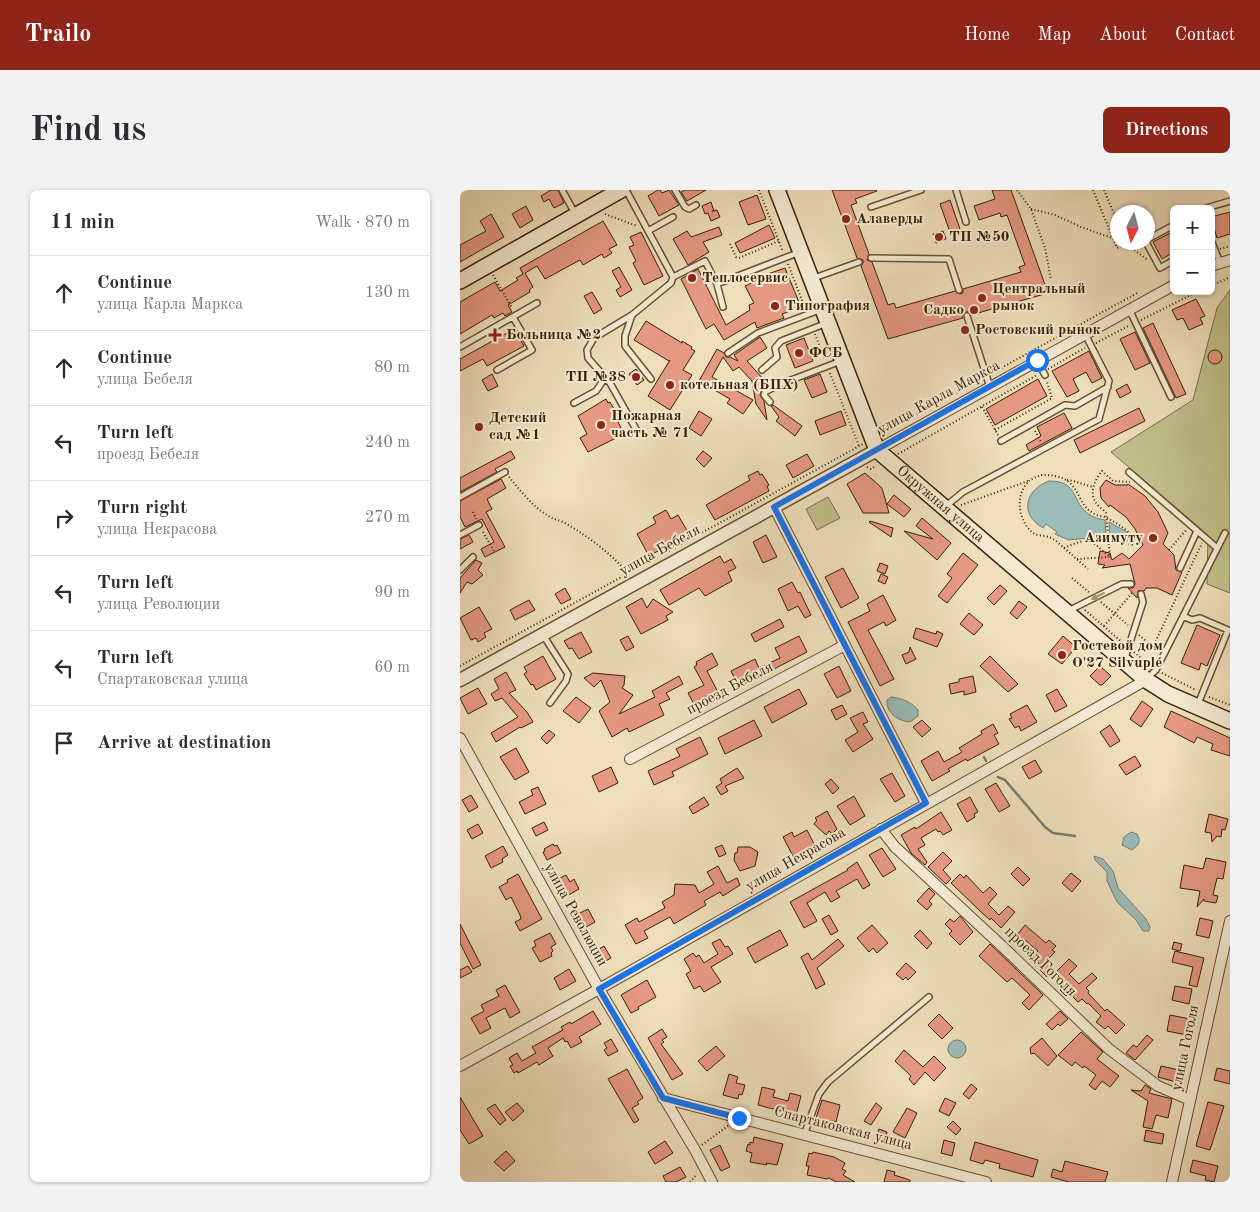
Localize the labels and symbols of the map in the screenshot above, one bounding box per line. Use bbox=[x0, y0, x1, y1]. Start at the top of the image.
north arrow bbox=[1110, 205, 1155, 250]
place label: Алаверды bbox=[856, 212, 923, 227]
marker: Алаверды bbox=[840, 213, 852, 225]
place label: ТП №50 bbox=[949, 230, 1010, 245]
marker: ТП №50 bbox=[933, 231, 945, 243]
place label: Теплосервис bbox=[702, 271, 788, 286]
marker: Теплосервис bbox=[686, 272, 698, 284]
place label: Центральный рынок bbox=[992, 282, 1085, 314]
marker: Центральный рынок bbox=[976, 292, 988, 304]
place label: Типография bbox=[785, 299, 870, 314]
marker: Типография bbox=[769, 300, 781, 312]
place label: Садко bbox=[923, 303, 964, 318]
marker: Садко bbox=[968, 304, 980, 316]
place label: Ростовский рынок bbox=[975, 323, 1101, 338]
marker: Ростовский рынок bbox=[959, 324, 971, 336]
marker: Больница №2 bbox=[488, 328, 502, 342]
place label: Больница №2 bbox=[506, 328, 601, 343]
place label: ФСБ bbox=[809, 346, 842, 361]
marker: ФСБ bbox=[793, 347, 805, 359]
route start bbox=[1026, 349, 1049, 372]
street label: улица Карла Маркса bbox=[875, 358, 1003, 438]
place label: ТП №38 bbox=[565, 370, 626, 385]
marker: ТП №38 bbox=[630, 371, 642, 383]
place label: котельная (БПХ) bbox=[680, 378, 798, 393]
marker: котельная (БПХ) bbox=[664, 379, 676, 391]
place label: Пожарная часть № 71 bbox=[611, 409, 690, 441]
place label: Детский сад №1 bbox=[489, 411, 547, 443]
marker: Пожарная часть № 71 bbox=[595, 419, 607, 431]
marker: Детский сад №1 bbox=[473, 421, 485, 433]
street label: Окружная улица bbox=[894, 463, 987, 546]
street label: улица Бебеля bbox=[617, 523, 703, 579]
place label: Азимуту bbox=[1084, 531, 1143, 546]
marker: Азимуту bbox=[1147, 532, 1159, 544]
one-way arrow bbox=[1091, 592, 1105, 600]
place label: Гостевой дом O'27 Silvuplé bbox=[1072, 639, 1163, 671]
marker: Гостевой дом O'27 Silvuplé bbox=[1056, 649, 1068, 661]
street label: проезд Бебеля bbox=[684, 660, 776, 718]
street label: улица Некрасова bbox=[743, 825, 849, 895]
street label: улица Революции bbox=[540, 861, 610, 969]
street label: проезд Гоголя bbox=[1001, 924, 1079, 1000]
street label: улица Гоголя bbox=[1170, 1004, 1202, 1092]
street label: Спартаковская улица bbox=[772, 1105, 914, 1154]
route end bbox=[728, 1107, 751, 1130]

